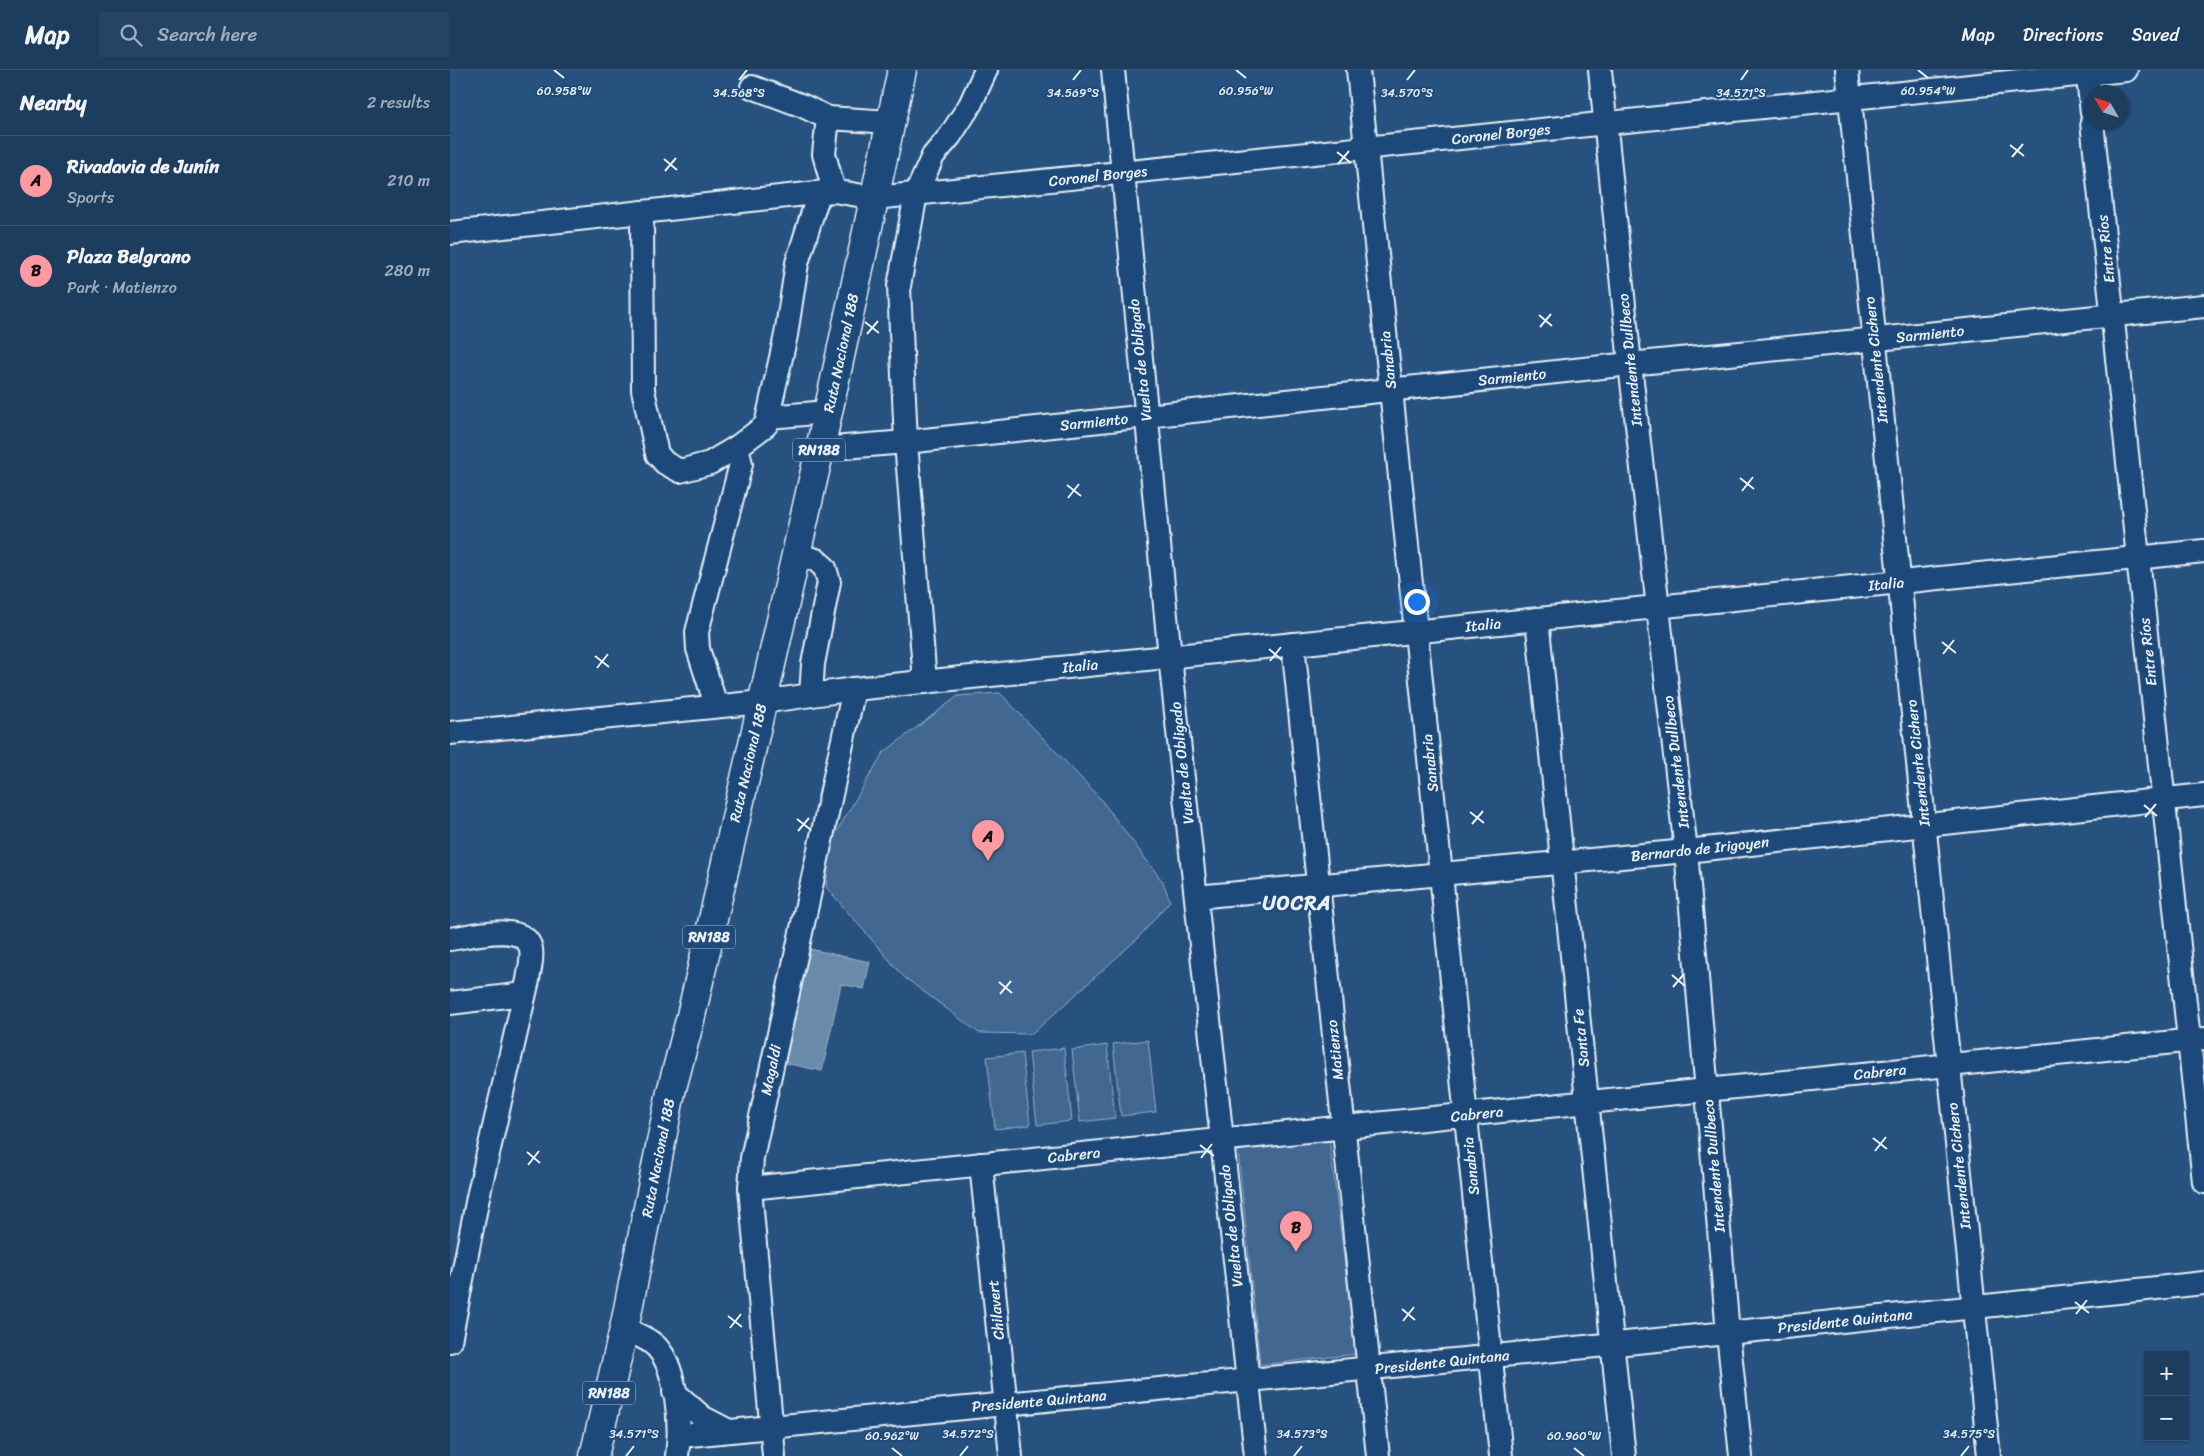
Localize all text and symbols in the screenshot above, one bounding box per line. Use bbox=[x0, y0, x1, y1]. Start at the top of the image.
search box bbox=[99, 12, 449, 57]
text: Map bbox=[25, 14, 69, 56]
text: Search here bbox=[157, 18, 257, 51]
text: Map bbox=[1962, 19, 1995, 51]
text: Directions bbox=[2023, 19, 2104, 51]
text: Saved bbox=[2132, 19, 2179, 51]
icon: search bbox=[117, 21, 145, 49]
text: 60.958°W bbox=[537, 80, 592, 102]
text: 60.956°W bbox=[1219, 80, 1274, 102]
text: 60.954°W bbox=[1901, 80, 1956, 102]
text: 34.568°S bbox=[713, 82, 765, 104]
text: 34.569°S bbox=[1047, 82, 1099, 104]
text: 34.570°S bbox=[1381, 82, 1434, 104]
text: 34.571°S bbox=[1716, 82, 1766, 104]
text: Nearby bbox=[20, 84, 86, 122]
north arrow bbox=[2084, 85, 2129, 130]
text: 2 results bbox=[367, 88, 430, 117]
street label: Coronel Borges bbox=[1450, 116, 1552, 152]
text: Rivadavia de Junín bbox=[67, 150, 219, 183]
street label: Coronel Borges bbox=[1047, 158, 1149, 194]
text: A bbox=[31, 166, 41, 195]
text: 210 m bbox=[387, 166, 430, 195]
text: Sports bbox=[67, 183, 114, 212]
street label: Entre Ríos bbox=[2089, 213, 2123, 284]
text: Plaza Belgrano bbox=[67, 240, 191, 273]
text: B bbox=[31, 256, 41, 285]
text: 280 m bbox=[385, 256, 430, 285]
text: Park · Matienzo bbox=[67, 273, 177, 302]
street label: Ruta Nacional 188 bbox=[816, 291, 866, 415]
street label: Intendente Dullbeco bbox=[1610, 292, 1650, 429]
street label: Intendente Cichero bbox=[1856, 295, 1896, 426]
street label: Vuelta de Obligado bbox=[1121, 297, 1159, 422]
street label: Sarmiento bbox=[1895, 317, 1966, 350]
street label: Sanabria bbox=[1372, 329, 1404, 390]
street label: Sarmiento bbox=[1477, 360, 1548, 393]
street label: Sarmiento bbox=[1059, 405, 1130, 438]
road number: RN188 bbox=[793, 438, 845, 462]
street label: Italia bbox=[1866, 569, 1906, 599]
your location bbox=[1404, 589, 1430, 615]
street label: Italia bbox=[1463, 610, 1503, 640]
street label: Entre Ríos bbox=[2131, 616, 2165, 687]
street label: Italia bbox=[1060, 651, 1100, 681]
street label: Intendente Dullbeco bbox=[1655, 694, 1697, 831]
street label: Intendente Cichero bbox=[1898, 698, 1938, 829]
street label: Vuelta de Obligado bbox=[1163, 700, 1201, 825]
street label: Ruta Nacional 188 bbox=[722, 701, 774, 825]
street label: Sanabria bbox=[1414, 732, 1446, 793]
pin: A bbox=[972, 820, 1004, 861]
street label: Bernardo de Irigoyen bbox=[1630, 829, 1770, 869]
district label: UOCRA bbox=[1263, 886, 1331, 921]
road number: RN188 bbox=[683, 926, 735, 949]
street label: Santa Fe bbox=[1565, 1008, 1597, 1068]
street label: Matienzo bbox=[1319, 1018, 1351, 1081]
street label: Magaldi bbox=[753, 1041, 789, 1098]
street label: Cabrera bbox=[1852, 1056, 1908, 1088]
street label: Ruta Nacional 188 bbox=[634, 1096, 682, 1220]
street label: Cabrera bbox=[1449, 1098, 1505, 1130]
street label: Intendente Dullbeco bbox=[1695, 1098, 1733, 1235]
street label: Intendente Cichero bbox=[1939, 1101, 1979, 1232]
street label: Sanabria bbox=[1455, 1135, 1487, 1196]
street label: Cabrera bbox=[1046, 1139, 1102, 1171]
street label: Vuelta de Obligado bbox=[1212, 1163, 1250, 1288]
pin: B bbox=[1280, 1211, 1312, 1252]
street label: Chilavert bbox=[980, 1278, 1012, 1341]
street label: Presidente Quintana bbox=[1776, 1301, 1914, 1341]
street label: Presidente Quintana bbox=[1373, 1342, 1511, 1382]
map controls bbox=[2144, 1351, 2189, 1441]
button: + bbox=[2144, 1351, 2189, 1396]
road number: RN188 bbox=[583, 1382, 635, 1405]
street label: Presidente Quintana bbox=[971, 1382, 1108, 1420]
button: − bbox=[2144, 1396, 2189, 1441]
text: 34.571°S bbox=[609, 1423, 659, 1445]
text: 34.572°S bbox=[942, 1423, 994, 1445]
text: 34.573°S bbox=[1276, 1423, 1328, 1445]
text: 34.575°S bbox=[1943, 1423, 1995, 1445]
text: 60.962°W bbox=[865, 1425, 920, 1447]
text: 60.960°W bbox=[1547, 1425, 1602, 1447]

